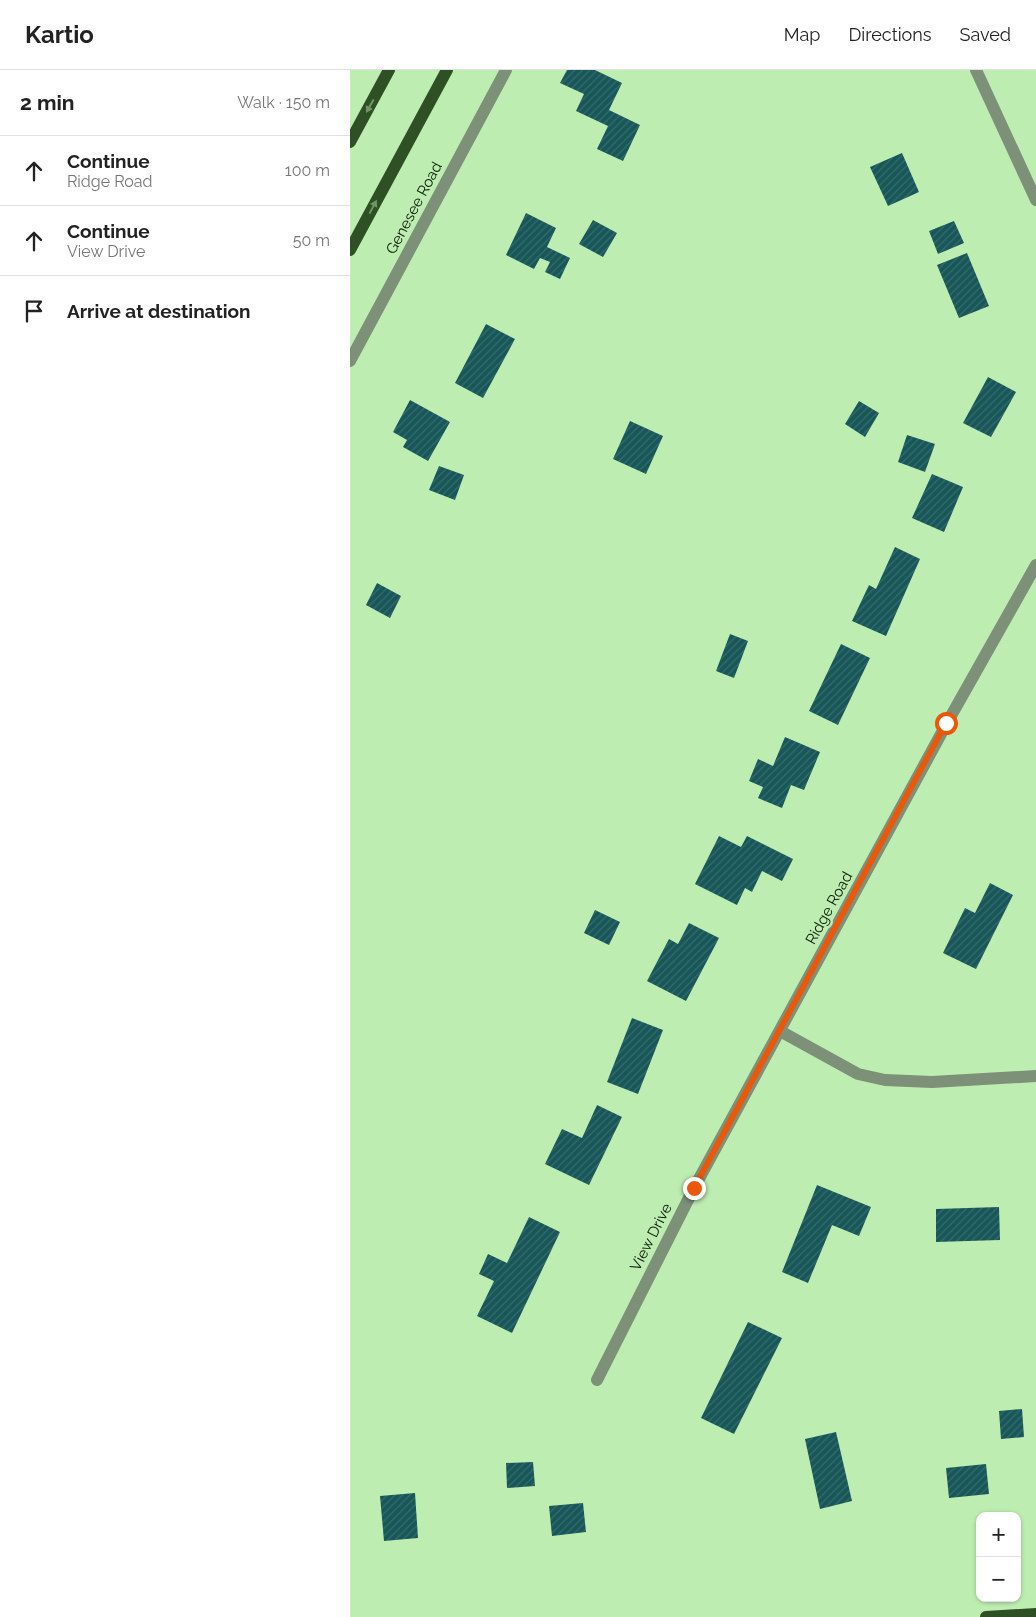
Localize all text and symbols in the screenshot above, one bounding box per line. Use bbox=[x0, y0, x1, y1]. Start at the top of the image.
text: Kartio bbox=[25, 20, 94, 49]
text: Map bbox=[784, 24, 820, 45]
text: Directions bbox=[848, 24, 932, 45]
text: Saved bbox=[960, 24, 1011, 45]
text: 2 min bbox=[20, 90, 74, 115]
text: Walk · 150 m bbox=[237, 93, 330, 112]
one-way arrow bbox=[365, 99, 374, 112]
text: Continue bbox=[67, 150, 150, 172]
icon: ahead bbox=[20, 157, 48, 185]
street label: Genesee Road bbox=[382, 159, 446, 257]
text: 100 m bbox=[285, 161, 330, 180]
text: Ridge Road bbox=[67, 172, 153, 191]
one-way arrow bbox=[369, 200, 377, 215]
text: Continue bbox=[67, 220, 150, 242]
icon: ahead bbox=[20, 227, 48, 255]
text: 50 m bbox=[293, 231, 330, 250]
text: View Drive bbox=[67, 242, 145, 261]
icon: arrive bbox=[20, 297, 48, 325]
text: Arrive at destination bbox=[67, 300, 251, 322]
route start bbox=[935, 712, 958, 735]
street label: Ridge Road bbox=[802, 869, 856, 947]
route end bbox=[683, 1177, 706, 1200]
street label: View Drive bbox=[626, 1200, 676, 1274]
map controls bbox=[976, 1512, 1021, 1602]
button: + bbox=[976, 1512, 1021, 1557]
button: − bbox=[976, 1557, 1021, 1602]

